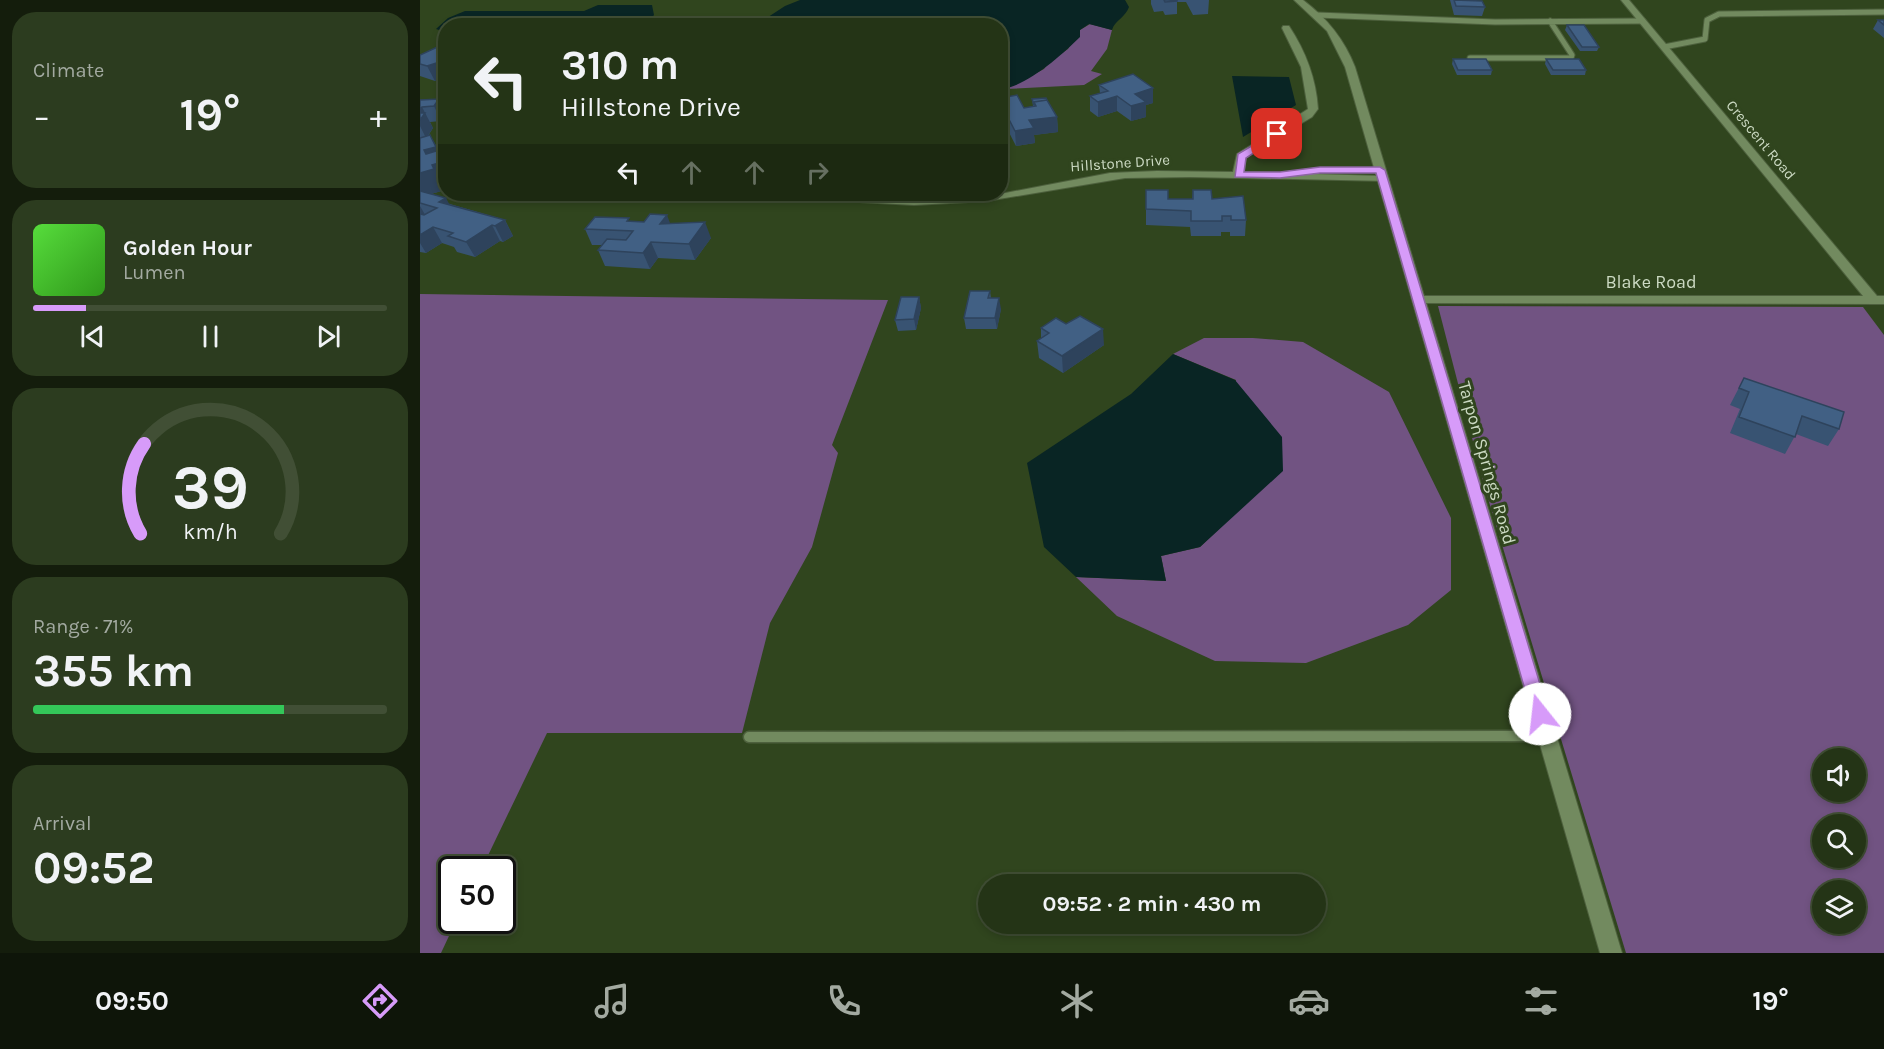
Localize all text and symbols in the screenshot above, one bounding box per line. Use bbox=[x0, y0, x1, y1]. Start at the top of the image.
text: 310 m bbox=[561, 40, 679, 90]
icon: left bbox=[462, 42, 540, 120]
text: Climate bbox=[33, 59, 104, 82]
text: 19° bbox=[180, 89, 240, 141]
text: Hillstone Drive bbox=[561, 91, 741, 123]
text: − bbox=[33, 97, 50, 135]
text: + bbox=[370, 97, 387, 135]
street label: Crescent Road bbox=[1722, 97, 1800, 183]
pin bbox=[1251, 108, 1302, 159]
icon: arrive bbox=[1260, 117, 1293, 150]
street label: Hillstone Drive bbox=[1070, 151, 1170, 175]
icon: left bbox=[612, 156, 645, 189]
icon: ahead bbox=[675, 156, 708, 189]
icon: ahead bbox=[738, 156, 771, 189]
icon: right bbox=[801, 156, 834, 189]
text: Golden Hour bbox=[123, 235, 252, 261]
text: Lumen bbox=[123, 261, 186, 284]
street label: Blake Road bbox=[1605, 271, 1697, 293]
icon: previous bbox=[76, 320, 109, 353]
icon: pause bbox=[194, 320, 227, 353]
icon: next bbox=[312, 320, 345, 353]
street label: Tarpon Springs Road bbox=[1453, 379, 1521, 547]
text: 39 bbox=[172, 451, 248, 524]
text: km/h bbox=[183, 519, 237, 544]
text: Range · 71% bbox=[33, 615, 133, 638]
text: 355 km bbox=[33, 645, 194, 697]
position arrow bbox=[1508, 682, 1572, 746]
map controls bbox=[1812, 748, 1866, 934]
button: sound bbox=[1812, 748, 1866, 802]
text: Arrival bbox=[33, 812, 92, 835]
button: search bbox=[1812, 814, 1866, 868]
text: 09:52 bbox=[33, 842, 154, 894]
speed limit sign: 50 bbox=[438, 856, 516, 934]
button: layers bbox=[1812, 880, 1866, 934]
text: 09:52 · 2 min · 430 m bbox=[1043, 891, 1261, 917]
icon: directions bbox=[359, 980, 401, 1022]
icon: music bbox=[591, 980, 633, 1022]
icon: phone bbox=[823, 980, 865, 1022]
icon: climate bbox=[1056, 980, 1098, 1022]
icon: car bbox=[1288, 980, 1330, 1022]
icon: filters bbox=[1520, 980, 1562, 1022]
text: 09:50 bbox=[95, 985, 169, 1017]
text: 19° bbox=[1752, 985, 1789, 1017]

